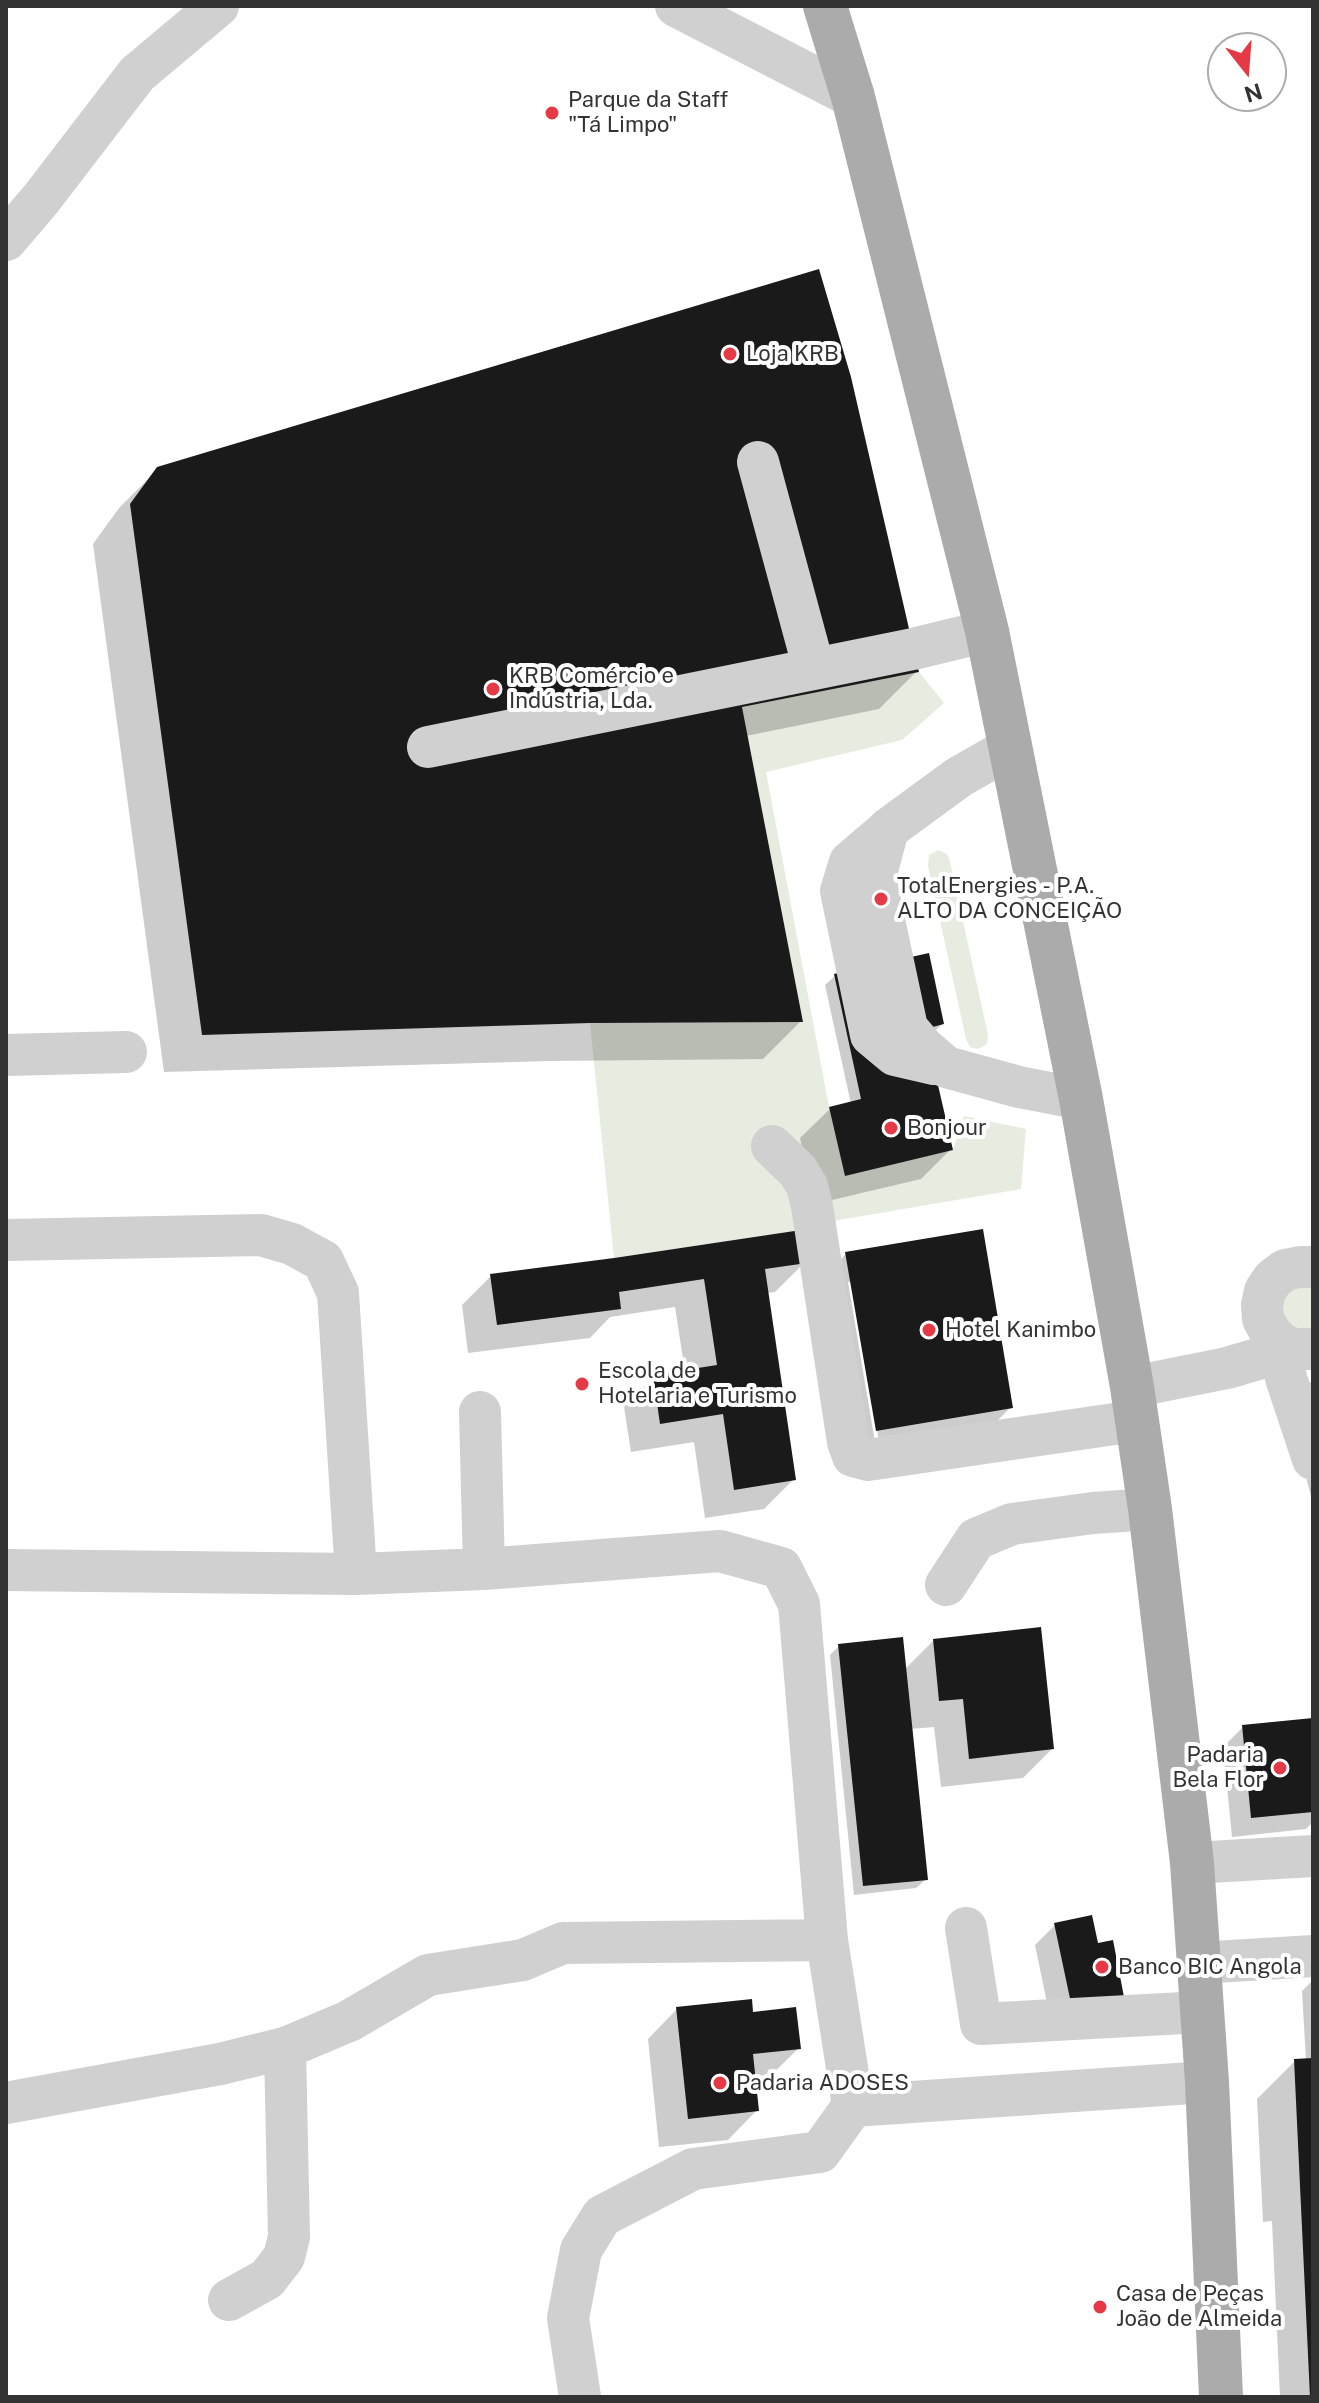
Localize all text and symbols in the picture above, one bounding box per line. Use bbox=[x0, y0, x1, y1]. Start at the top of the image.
north arrow bbox=[1207, 32, 1287, 112]
text: N bbox=[1241, 78, 1265, 108]
place label: Parque da Staff "Tá Limpo" bbox=[568, 87, 728, 138]
marker: Parque da Staff "Tá Limpo" bbox=[543, 104, 561, 122]
place label: Loja KRB bbox=[746, 341, 839, 367]
marker: Loja KRB bbox=[721, 345, 739, 363]
place label: KRB Comércio e Indústria, Lda. bbox=[509, 663, 674, 714]
marker: KRB Comércio e Indústria, Lda. bbox=[484, 680, 502, 698]
place label: TotalEnergies - P.A. ALTO DA CONCEIÇÃO bbox=[897, 873, 1122, 924]
marker: TotalEnergies - P.A. ALTO DA CONCEIÇÃO bbox=[872, 890, 890, 908]
place label: Bonjour bbox=[907, 1115, 987, 1141]
marker: Bonjour bbox=[882, 1119, 900, 1137]
place label: Hotel Kanimbo bbox=[945, 1317, 1096, 1343]
marker: Hotel Kanimbo bbox=[920, 1321, 938, 1339]
place label: Escola de Hotelaria e Turismo bbox=[598, 1358, 797, 1410]
marker: Escola de Hotelaria e Turismo bbox=[573, 1375, 591, 1393]
place label: Padaria Bela Flor bbox=[1172, 1742, 1264, 1794]
marker: Padaria Bela Flor bbox=[1271, 1759, 1289, 1777]
place label: Banco BIC Angola bbox=[1118, 1954, 1302, 1980]
marker: Banco BIC Angola bbox=[1093, 1958, 1111, 1976]
place label: Padaria ADOSES bbox=[736, 2070, 909, 2096]
marker: Padaria ADOSES bbox=[711, 2074, 729, 2092]
place label: Casa de Peças João de Almeida bbox=[1116, 2281, 1282, 2332]
marker: Casa de Peças João de Almeida bbox=[1091, 2298, 1109, 2316]

